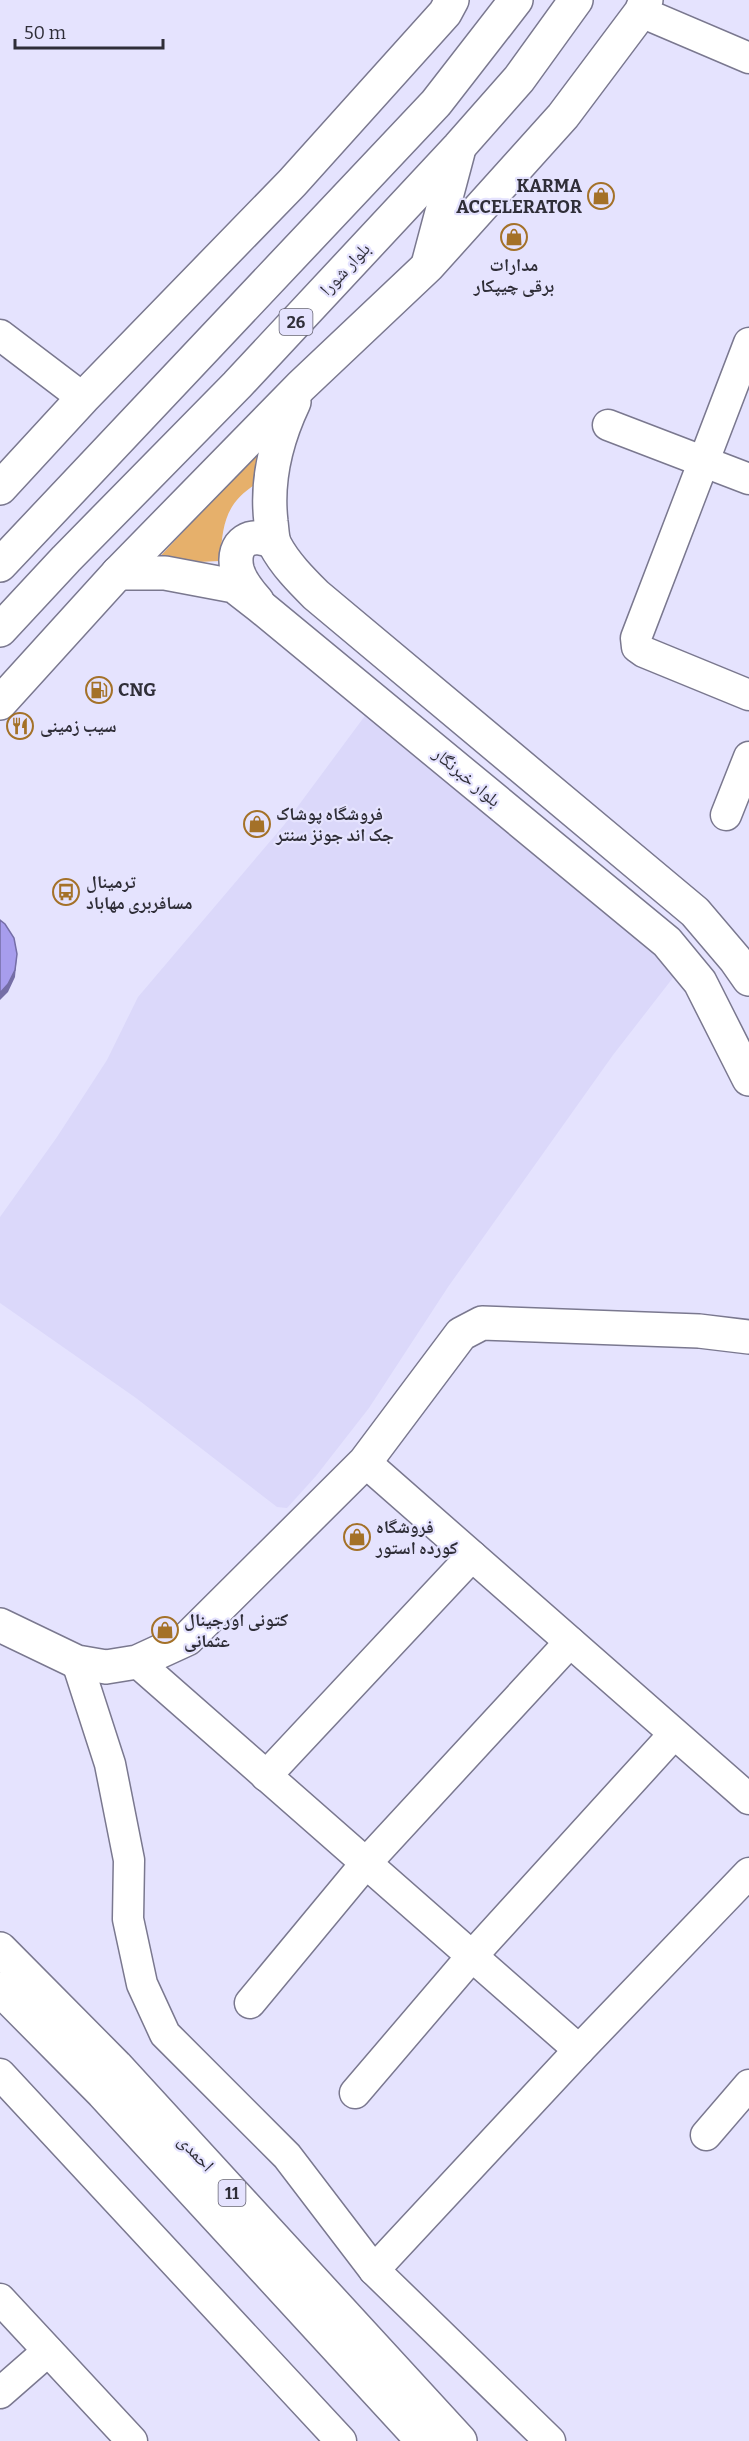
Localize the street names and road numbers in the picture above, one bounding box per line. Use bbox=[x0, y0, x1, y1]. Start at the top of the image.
street label: بلوار شورا bbox=[315, 238, 375, 300]
road number: 26 bbox=[280, 309, 312, 335]
street label: بلوار خبرنگار bbox=[428, 742, 505, 812]
street label: احمدی bbox=[173, 2130, 219, 2176]
road number: 11 bbox=[218, 2180, 246, 2206]

